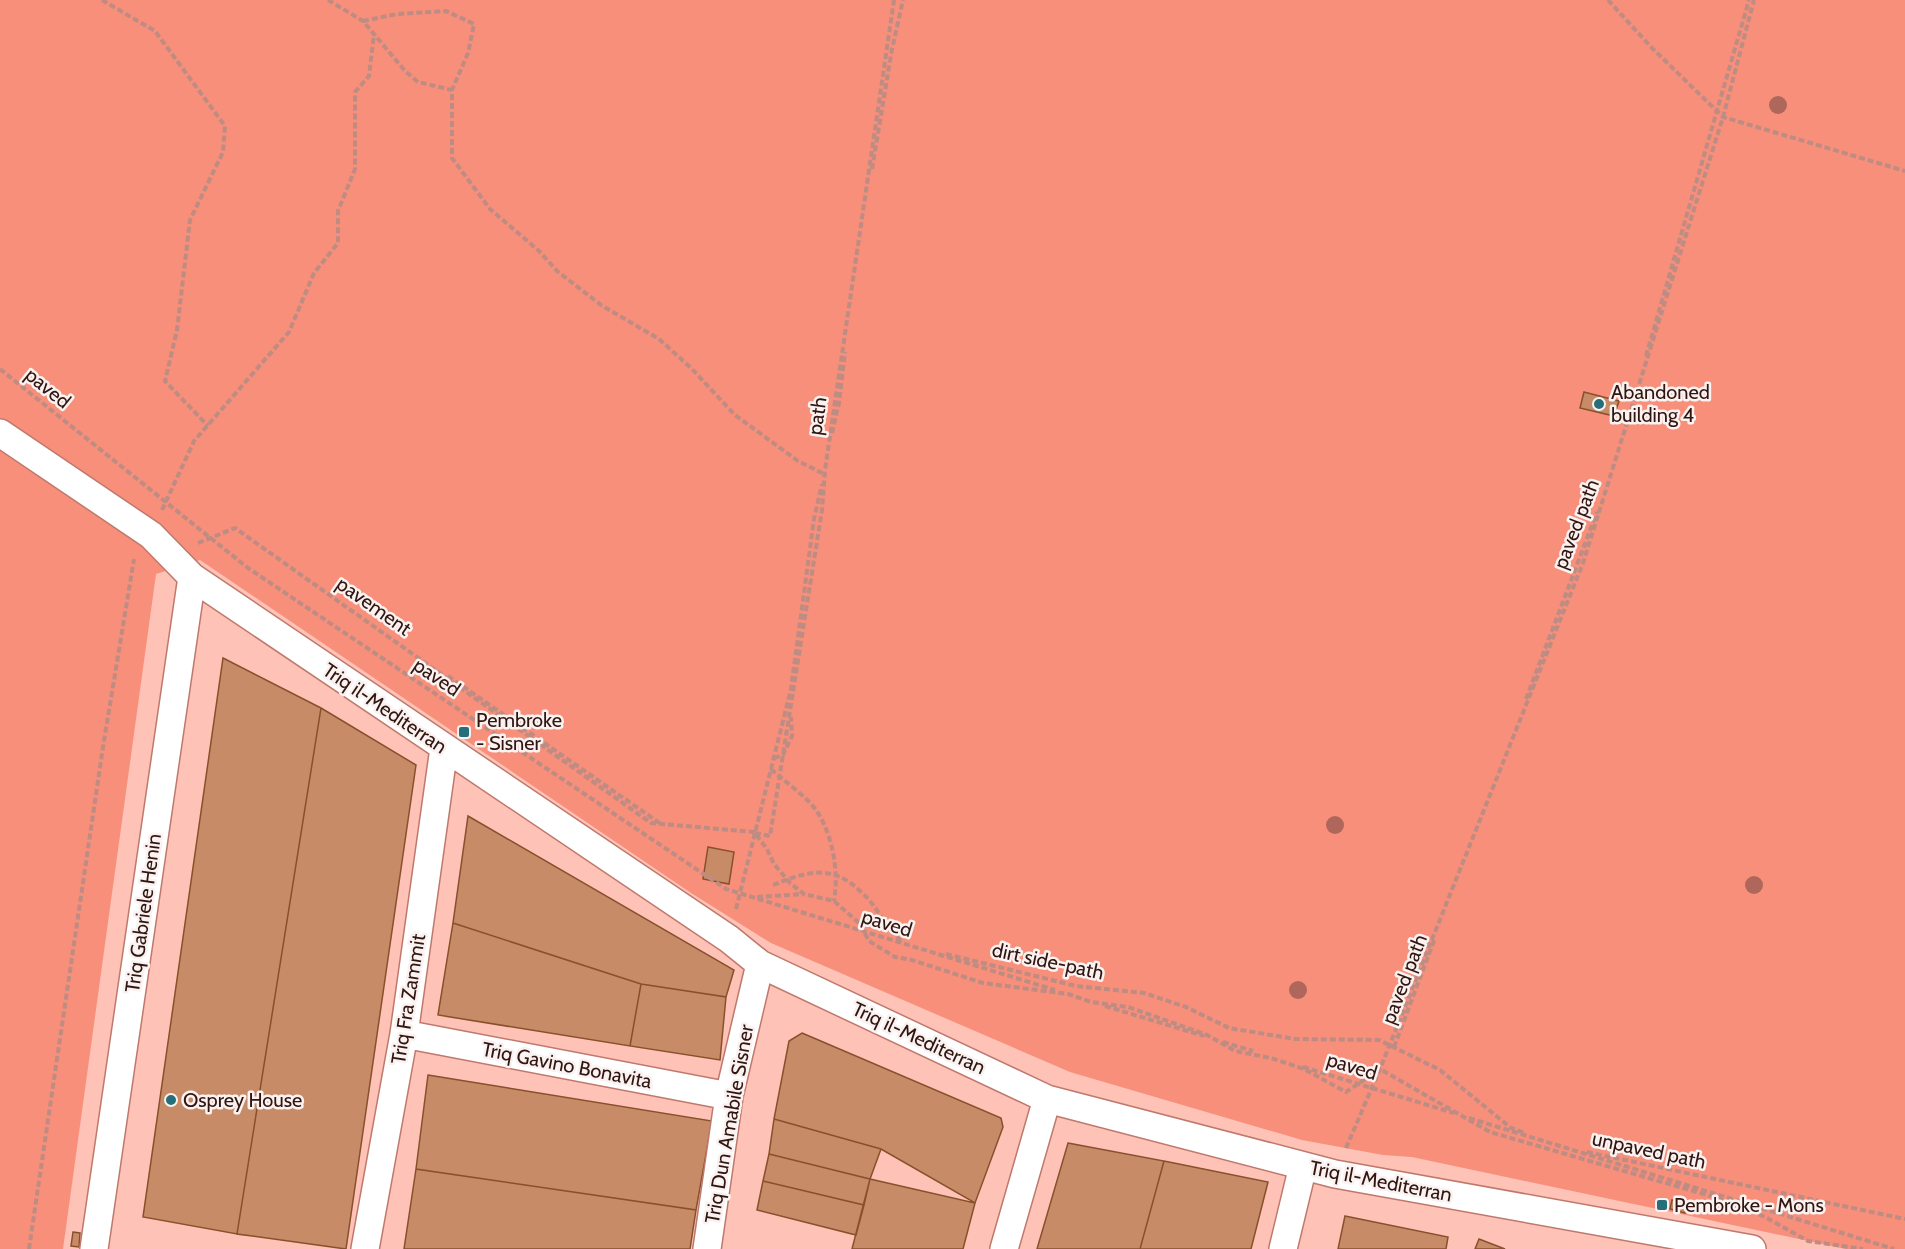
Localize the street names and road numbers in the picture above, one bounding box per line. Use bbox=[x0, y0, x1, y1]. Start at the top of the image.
street label: paved bbox=[20, 363, 76, 413]
street label: path bbox=[802, 395, 832, 437]
street label: paved path bbox=[1548, 476, 1604, 572]
street label: pavement bbox=[332, 572, 416, 641]
street label: paved bbox=[409, 653, 465, 701]
street label: Triq il-Mediterran bbox=[318, 658, 452, 758]
street label: Triq Gabriele Henin bbox=[120, 832, 166, 994]
street label: paved bbox=[859, 904, 915, 942]
street label: paved path bbox=[1376, 931, 1432, 1027]
street label: Triq Fra Zammit bbox=[386, 932, 430, 1066]
street label: dirt side-path bbox=[990, 937, 1106, 985]
street label: Triq il-Mediterran bbox=[849, 997, 989, 1079]
street label: Triq Dun Amabile Sisner bbox=[700, 1022, 758, 1225]
street label: Triq Gavino Bonavita bbox=[480, 1037, 654, 1093]
street label: paved bbox=[1324, 1047, 1380, 1085]
street label: unpaved path bbox=[1590, 1126, 1708, 1174]
street label: Triq il-Mediterran bbox=[1308, 1155, 1454, 1207]

